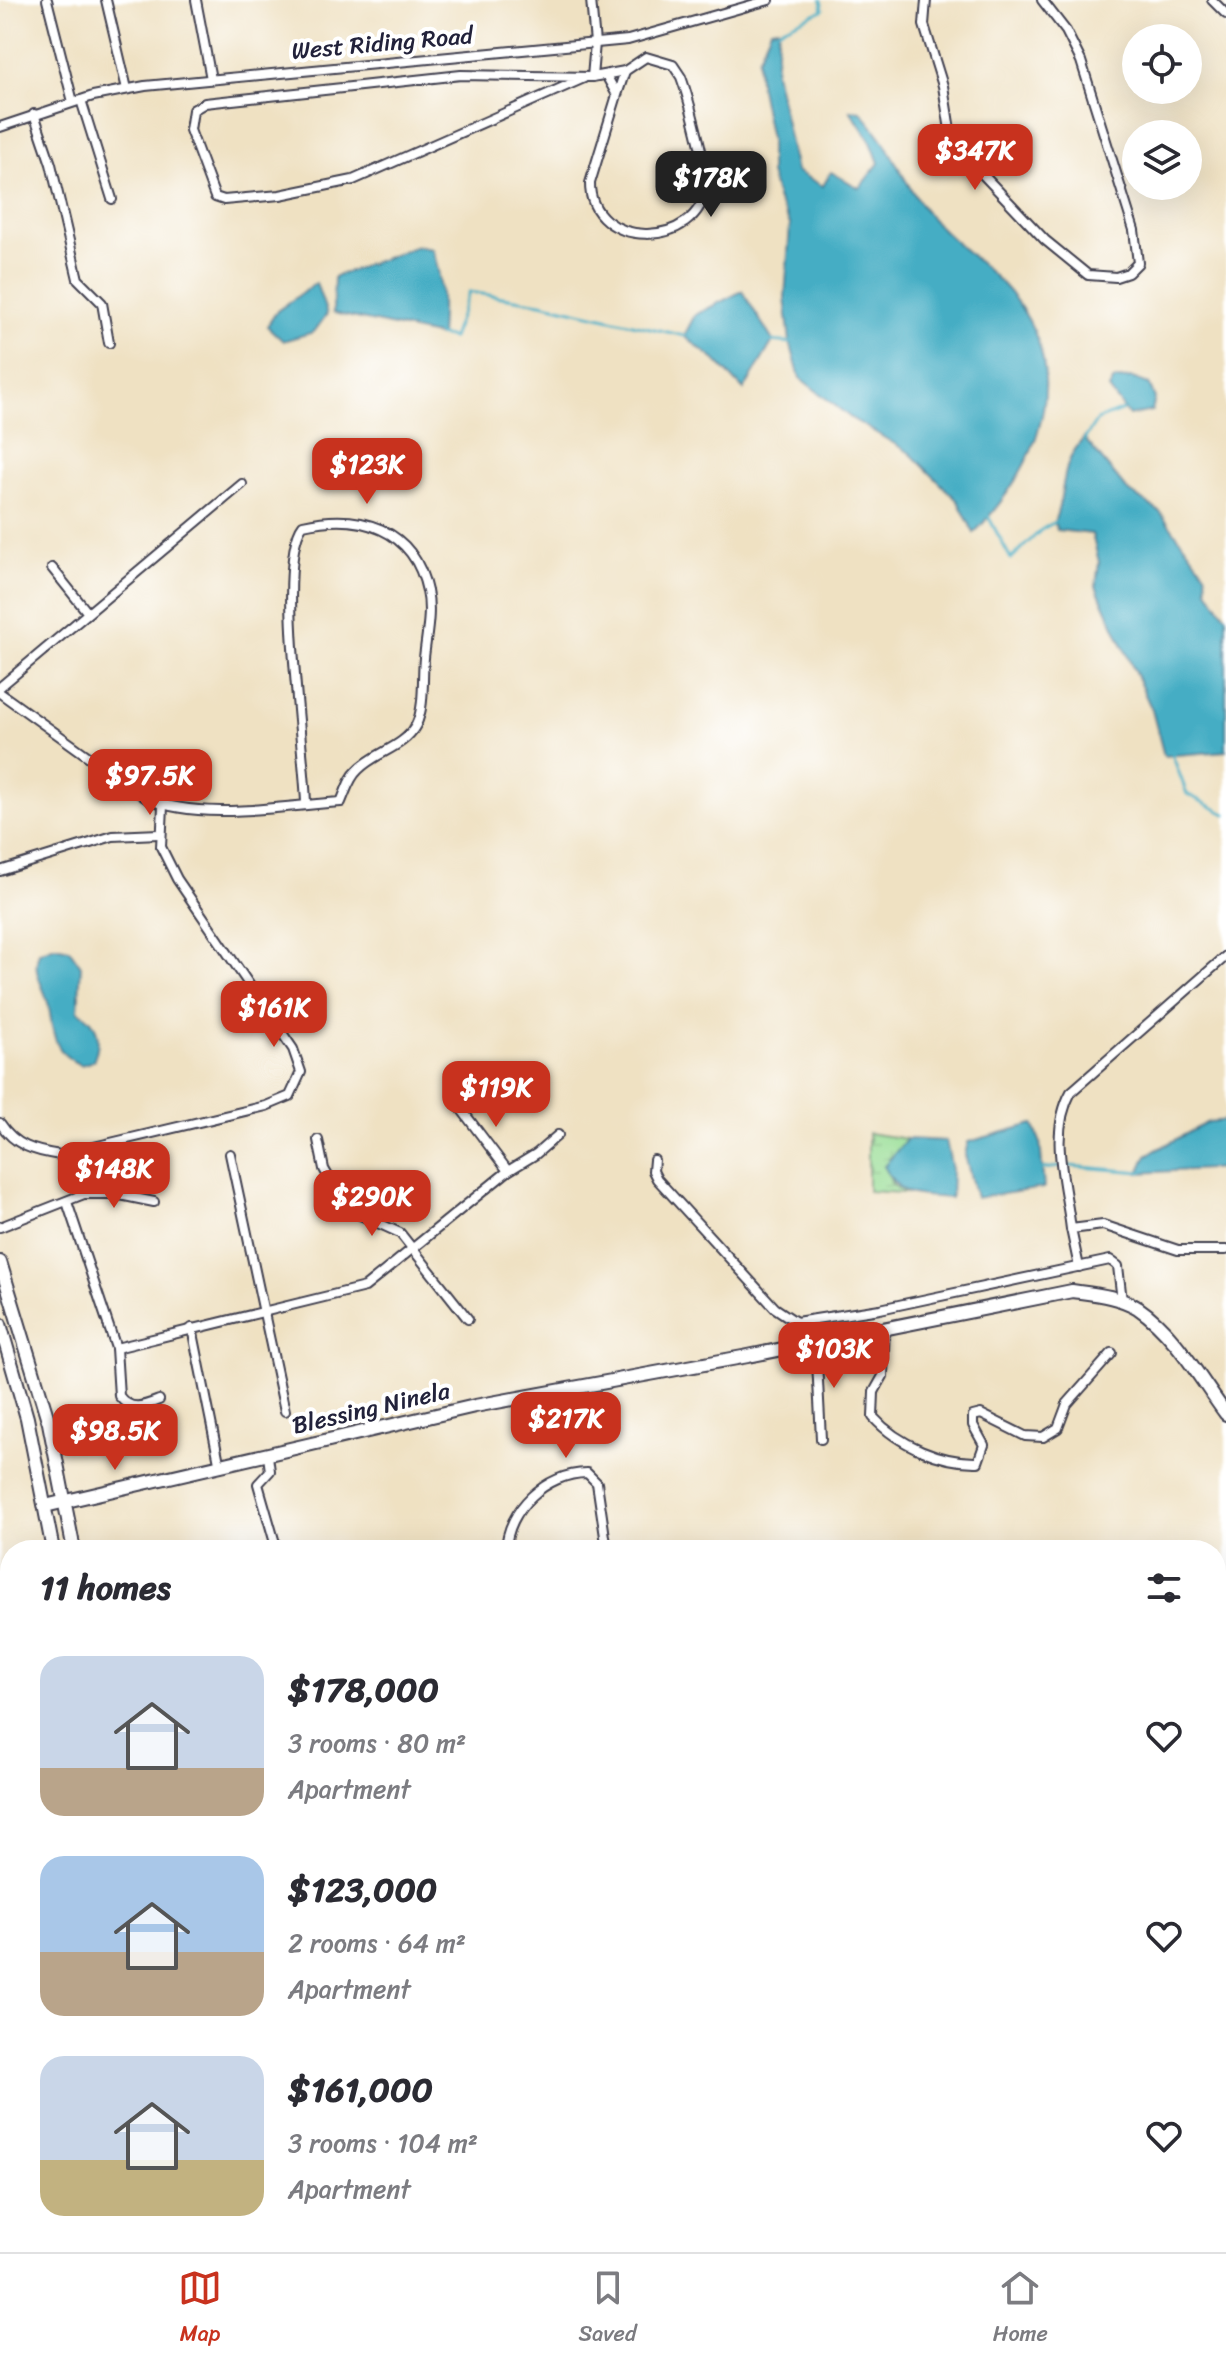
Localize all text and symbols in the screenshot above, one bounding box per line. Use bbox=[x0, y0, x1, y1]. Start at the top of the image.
street label: West Riding Road bbox=[290, 14, 476, 72]
map controls bbox=[1122, 24, 1202, 200]
button: locate bbox=[1122, 24, 1202, 104]
button: layers bbox=[1122, 120, 1202, 200]
pin: $347K bbox=[919, 124, 1031, 192]
text: $347K bbox=[936, 127, 1014, 173]
pin: $178K bbox=[655, 151, 767, 219]
text: $178K bbox=[674, 154, 748, 200]
pin: $123K bbox=[311, 438, 423, 506]
text: $123K bbox=[330, 441, 404, 487]
pin: $97.5K bbox=[85, 749, 215, 817]
text: $97.5K bbox=[106, 752, 194, 798]
pin: $161K bbox=[218, 981, 330, 1049]
text: $161K bbox=[239, 984, 309, 1030]
pin: $119K bbox=[440, 1061, 552, 1129]
text: $119K bbox=[460, 1064, 532, 1110]
pin: $148K bbox=[58, 1142, 170, 1210]
text: $148K bbox=[76, 1145, 152, 1191]
pin: $290K bbox=[316, 1170, 428, 1238]
text: $290K bbox=[332, 1173, 412, 1219]
pin: $103K bbox=[778, 1322, 890, 1390]
text: $103K bbox=[796, 1325, 872, 1371]
street label: Blessing Ninela bbox=[288, 1369, 455, 1447]
pin: $217K bbox=[510, 1392, 622, 1460]
text: $217K bbox=[529, 1395, 603, 1441]
pin: $98.5K bbox=[50, 1404, 180, 1472]
text: $98.5K bbox=[71, 1407, 159, 1453]
text: 11 homes bbox=[40, 1558, 171, 1618]
icon: filters bbox=[1142, 1566, 1186, 1610]
text: $178,000 bbox=[288, 1660, 439, 1720]
icon: home bbox=[104, 1688, 200, 1784]
icon: heart bbox=[1142, 1714, 1186, 1758]
text: 3 rooms · 80 m² bbox=[288, 1720, 466, 1766]
text: Apartment bbox=[288, 1766, 411, 1812]
text: $123,000 bbox=[288, 1860, 437, 1920]
icon: home bbox=[104, 1888, 200, 1984]
icon: heart bbox=[1142, 1914, 1186, 1958]
text: 2 rooms · 64 m² bbox=[288, 1920, 466, 1966]
text: Apartment bbox=[288, 1966, 411, 2012]
text: $161,000 bbox=[288, 2060, 433, 2120]
icon: home bbox=[104, 2088, 200, 2184]
icon: heart bbox=[1142, 2114, 1186, 2158]
text: 3 rooms · 104 m² bbox=[288, 2120, 478, 2166]
text: Apartment bbox=[288, 2166, 411, 2212]
tab: Map bbox=[178, 2266, 222, 2353]
tab: Saved bbox=[579, 2266, 637, 2353]
tab: Home bbox=[993, 2266, 1048, 2353]

